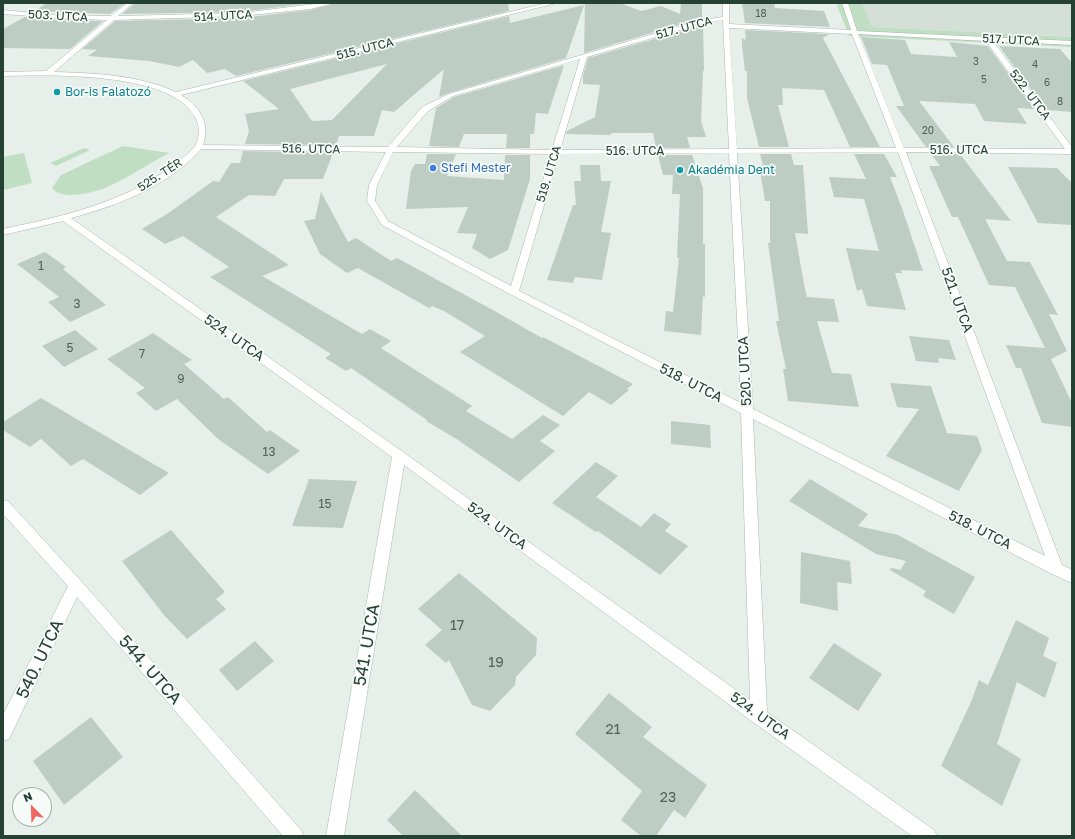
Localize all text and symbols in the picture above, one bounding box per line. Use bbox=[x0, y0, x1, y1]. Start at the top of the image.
street label: 503. UTCA bbox=[28, 7, 88, 25]
street label: 514. UTCA bbox=[193, 7, 253, 25]
house number: 18 bbox=[756, 8, 766, 20]
street label: 517. UTCA bbox=[654, 14, 714, 42]
street label: 517. UTCA bbox=[982, 31, 1040, 49]
street label: 515. UTCA bbox=[335, 35, 395, 63]
house number: 3 bbox=[973, 56, 979, 68]
house number: 4 bbox=[1032, 59, 1038, 71]
street label: 522. UTCA bbox=[1006, 67, 1054, 123]
house number: 5 bbox=[981, 74, 987, 86]
house number: 6 bbox=[1044, 77, 1050, 89]
place label: Bor-is Falatozó bbox=[65, 85, 151, 99]
marker: Bor-is Falatozó bbox=[52, 87, 62, 97]
house number: 8 bbox=[1057, 96, 1063, 108]
house number: 20 bbox=[922, 125, 934, 137]
street label: 516. UTCA bbox=[282, 141, 340, 157]
street label: 516. UTCA bbox=[930, 143, 988, 157]
street label: 519. UTCA bbox=[534, 144, 564, 204]
street label: 516. UTCA bbox=[606, 144, 664, 158]
street label: 525. TÉR bbox=[135, 155, 185, 195]
place label: Stefi Mester bbox=[441, 161, 511, 175]
marker: Stefi Mester bbox=[428, 163, 438, 173]
place label: Akadémia Dent bbox=[688, 163, 775, 177]
marker: Akadémia Dent bbox=[675, 165, 685, 175]
house number: 1 bbox=[38, 259, 44, 273]
street label: 521. UTCA bbox=[937, 265, 977, 335]
house number: 3 bbox=[73, 297, 81, 311]
street label: 524. UTCA bbox=[201, 311, 267, 365]
street label: 520. UTCA bbox=[735, 336, 755, 406]
house number: 5 bbox=[67, 341, 73, 355]
house number: 7 bbox=[139, 347, 145, 361]
street label: 518. UTCA bbox=[657, 360, 725, 406]
house number: 9 bbox=[177, 372, 185, 386]
house number: 13 bbox=[263, 445, 275, 459]
house number: 15 bbox=[319, 497, 331, 511]
street label: 524. UTCA bbox=[464, 499, 530, 553]
street label: 518. UTCA bbox=[946, 507, 1014, 553]
street label: 541. UTCA bbox=[350, 602, 384, 688]
street label: 540. UTCA bbox=[12, 616, 68, 702]
house number: 17 bbox=[450, 618, 464, 634]
street label: 544. UTCA bbox=[114, 631, 186, 709]
house number: 19 bbox=[488, 655, 504, 671]
street label: 524. UTCA bbox=[727, 689, 793, 743]
house number: 21 bbox=[606, 722, 620, 738]
north arrow bbox=[12, 787, 52, 827]
text: N bbox=[21, 789, 34, 804]
house number: 23 bbox=[660, 790, 676, 806]

